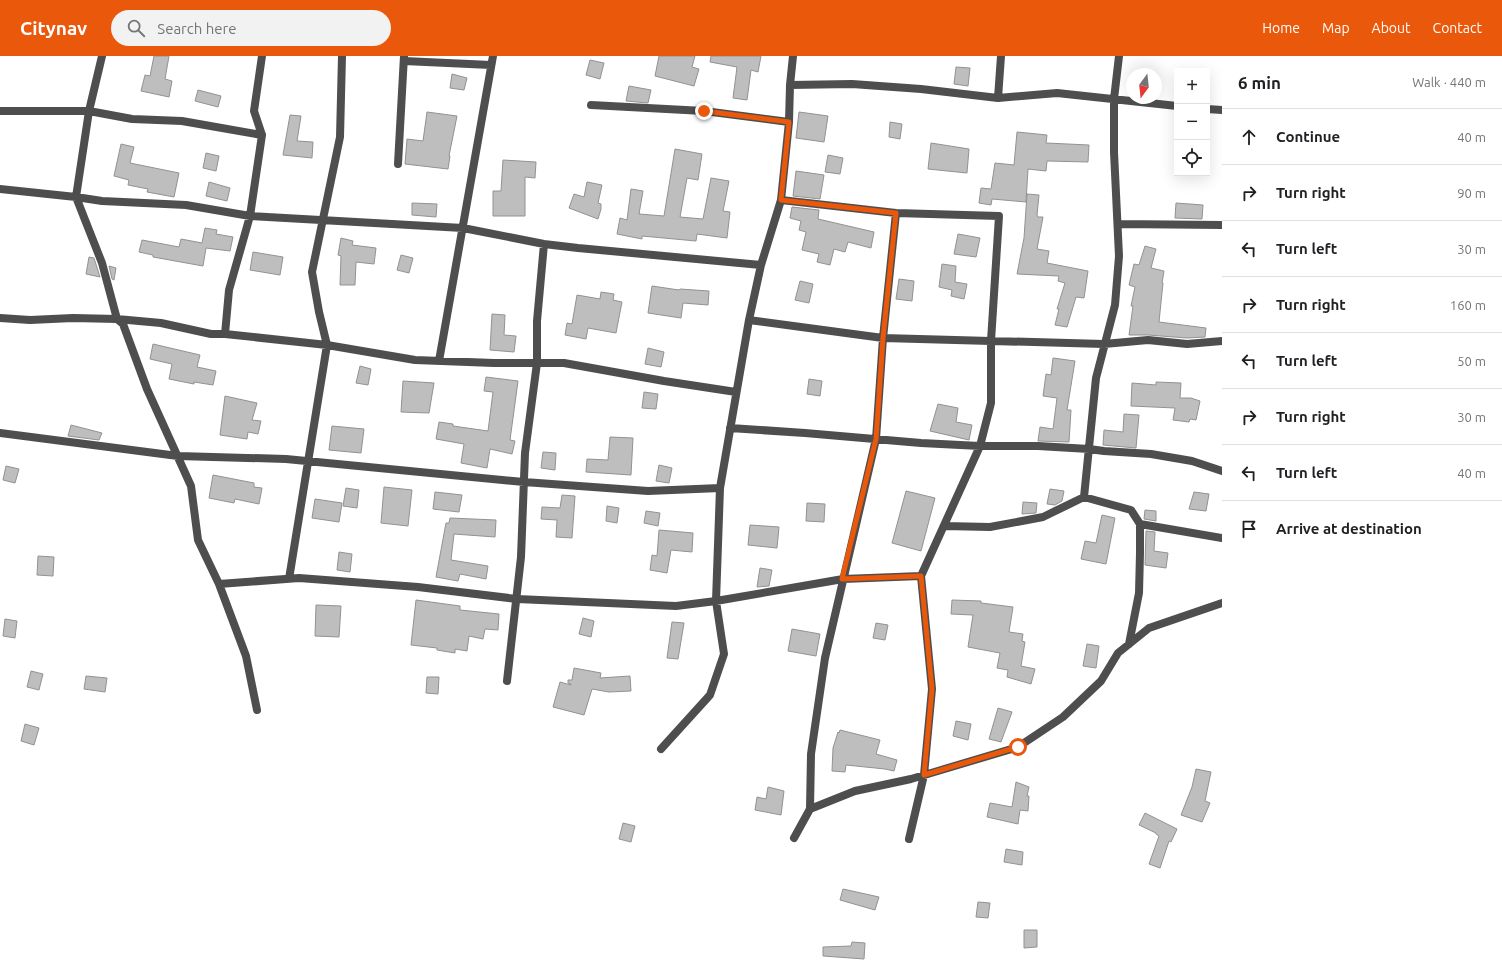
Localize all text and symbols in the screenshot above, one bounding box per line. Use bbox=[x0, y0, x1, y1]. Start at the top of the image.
search box bbox=[111, 10, 391, 46]
text: Citynav bbox=[20, 17, 87, 39]
icon: search bbox=[125, 17, 147, 39]
text: Search here bbox=[157, 20, 237, 37]
text: Home bbox=[1262, 20, 1300, 36]
text: Map bbox=[1322, 20, 1350, 36]
text: About bbox=[1372, 20, 1411, 36]
text: Contact bbox=[1433, 20, 1482, 36]
north arrow bbox=[1126, 68, 1162, 104]
map controls bbox=[1174, 68, 1210, 176]
button: + bbox=[1174, 68, 1210, 104]
text: 6 min bbox=[1238, 73, 1281, 92]
text: Walk · 440 m bbox=[1412, 75, 1486, 89]
route end bbox=[695, 102, 713, 120]
button: − bbox=[1174, 104, 1210, 140]
icon: ahead bbox=[1238, 126, 1260, 148]
text: Continue bbox=[1276, 128, 1340, 145]
text: 40 m bbox=[1457, 130, 1486, 144]
button: locate bbox=[1174, 140, 1210, 176]
icon: right bbox=[1238, 182, 1260, 204]
text: Turn right bbox=[1276, 184, 1346, 201]
text: 90 m bbox=[1457, 186, 1486, 200]
icon: left bbox=[1238, 238, 1260, 260]
text: Turn left bbox=[1276, 240, 1337, 257]
text: 30 m bbox=[1457, 242, 1486, 256]
icon: right bbox=[1238, 294, 1260, 316]
text: Turn right bbox=[1276, 296, 1346, 313]
text: 160 m bbox=[1450, 298, 1486, 312]
icon: left bbox=[1238, 350, 1260, 372]
text: Turn left bbox=[1276, 352, 1337, 369]
text: 50 m bbox=[1457, 354, 1486, 368]
icon: right bbox=[1238, 406, 1260, 428]
text: Turn right bbox=[1276, 408, 1346, 425]
text: 30 m bbox=[1457, 410, 1486, 424]
icon: left bbox=[1238, 462, 1260, 484]
text: Turn left bbox=[1276, 464, 1337, 481]
text: 40 m bbox=[1457, 466, 1486, 480]
icon: arrive bbox=[1238, 518, 1260, 540]
text: Arrive at destination bbox=[1276, 520, 1422, 537]
route start bbox=[1009, 738, 1027, 756]

